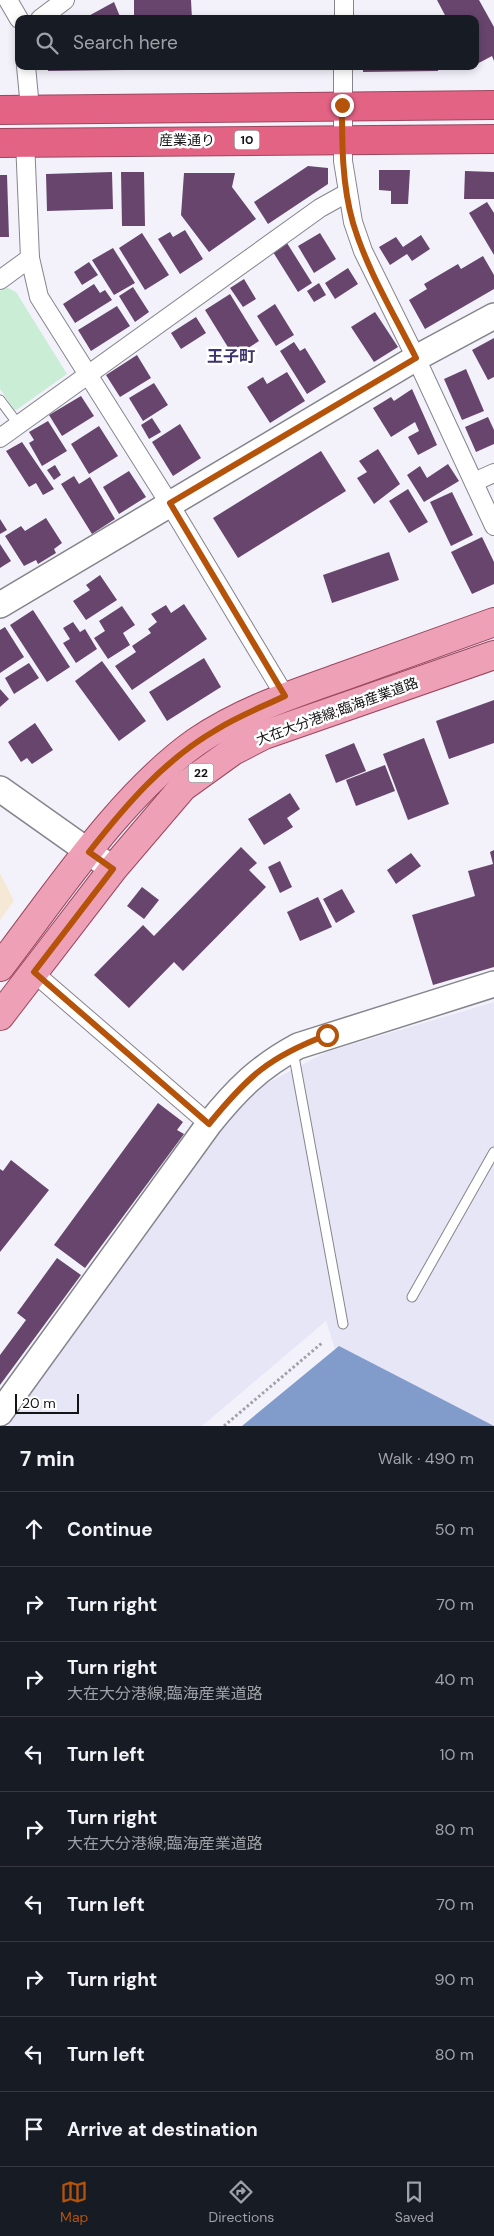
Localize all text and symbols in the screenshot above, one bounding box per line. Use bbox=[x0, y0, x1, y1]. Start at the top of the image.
search box bbox=[15, 15, 479, 70]
icon: search bbox=[33, 29, 61, 57]
text: Search here bbox=[73, 30, 178, 55]
route end bbox=[331, 94, 354, 117]
road number: 10 bbox=[234, 130, 260, 150]
street label: 産業通り bbox=[159, 131, 215, 149]
district label: 王子町 bbox=[207, 346, 255, 367]
street label: 大在大分港線;臨海産業道路 bbox=[253, 673, 421, 749]
road number: 22 bbox=[188, 764, 214, 782]
route start bbox=[316, 1024, 339, 1047]
scale bar bbox=[15, 1391, 79, 1414]
text: 20 m bbox=[22, 1394, 56, 1412]
text: 7 min bbox=[20, 1445, 75, 1473]
text: Walk · 490 m bbox=[378, 1448, 474, 1469]
icon: ahead bbox=[20, 1515, 48, 1543]
text: Continue bbox=[67, 1517, 153, 1542]
text: 50 m bbox=[435, 1519, 474, 1540]
icon: right bbox=[20, 1590, 48, 1618]
text: Turn right bbox=[67, 1592, 157, 1617]
text: 70 m bbox=[436, 1594, 474, 1615]
text: Turn right bbox=[67, 1655, 157, 1680]
icon: right bbox=[20, 1665, 48, 1693]
text: 40 m bbox=[435, 1669, 474, 1690]
text: 大在大分港線;臨海産業道路 bbox=[67, 1683, 263, 1704]
icon: left bbox=[20, 1740, 48, 1768]
text: Turn left bbox=[67, 1742, 145, 1767]
text: 10 m bbox=[440, 1744, 474, 1765]
text: Turn right bbox=[67, 1805, 157, 1830]
icon: right bbox=[20, 1815, 48, 1843]
text: 80 m bbox=[435, 1819, 474, 1840]
text: 大在大分港線;臨海産業道路 bbox=[67, 1833, 263, 1854]
icon: left bbox=[20, 1890, 48, 1918]
text: Turn left bbox=[67, 1892, 145, 1917]
text: 70 m bbox=[436, 1894, 474, 1915]
icon: right bbox=[20, 1965, 48, 1993]
text: Turn right bbox=[67, 1967, 157, 1992]
text: 90 m bbox=[434, 1969, 474, 1990]
icon: left bbox=[20, 2040, 48, 2068]
text: Turn left bbox=[67, 2042, 145, 2067]
text: 80 m bbox=[435, 2044, 474, 2065]
icon: arrive bbox=[20, 2115, 48, 2143]
text: Arrive at destination bbox=[67, 2117, 258, 2142]
tab: Map bbox=[60, 2178, 88, 2226]
tab: Directions bbox=[209, 2178, 274, 2226]
tab: Saved bbox=[395, 2178, 434, 2226]

